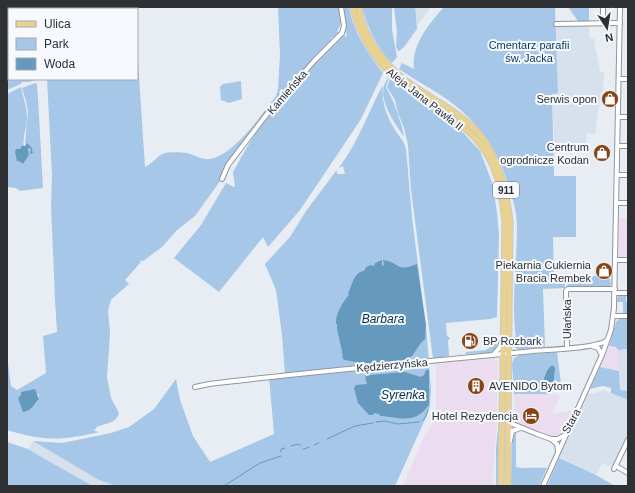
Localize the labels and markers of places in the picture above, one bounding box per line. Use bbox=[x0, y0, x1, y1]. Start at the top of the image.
shop icon: Serwis opon bbox=[600, 89, 620, 109]
place label: Serwis opon bbox=[536, 93, 597, 105]
place label: Centrum ogrodnicze Kodan bbox=[500, 141, 589, 166]
shop icon: Centrum ogrodnicze Kodan bbox=[592, 143, 612, 163]
place label: Piekarnia Cukiernia Bracia Rembek bbox=[496, 259, 592, 284]
shop icon: Piekarnia Cukiernia Bracia Rembek bbox=[594, 261, 614, 281]
fuel station icon: BP Rozbark bbox=[460, 331, 480, 351]
place label: BP Rozbark bbox=[483, 335, 542, 347]
building icon: AVENIDO Bytom bbox=[466, 376, 486, 396]
place label: AVENIDO Bytom bbox=[489, 380, 572, 392]
hotel icon: Hotel Rezydencja bbox=[521, 406, 541, 426]
place label: Hotel Rezydencja bbox=[432, 410, 519, 422]

